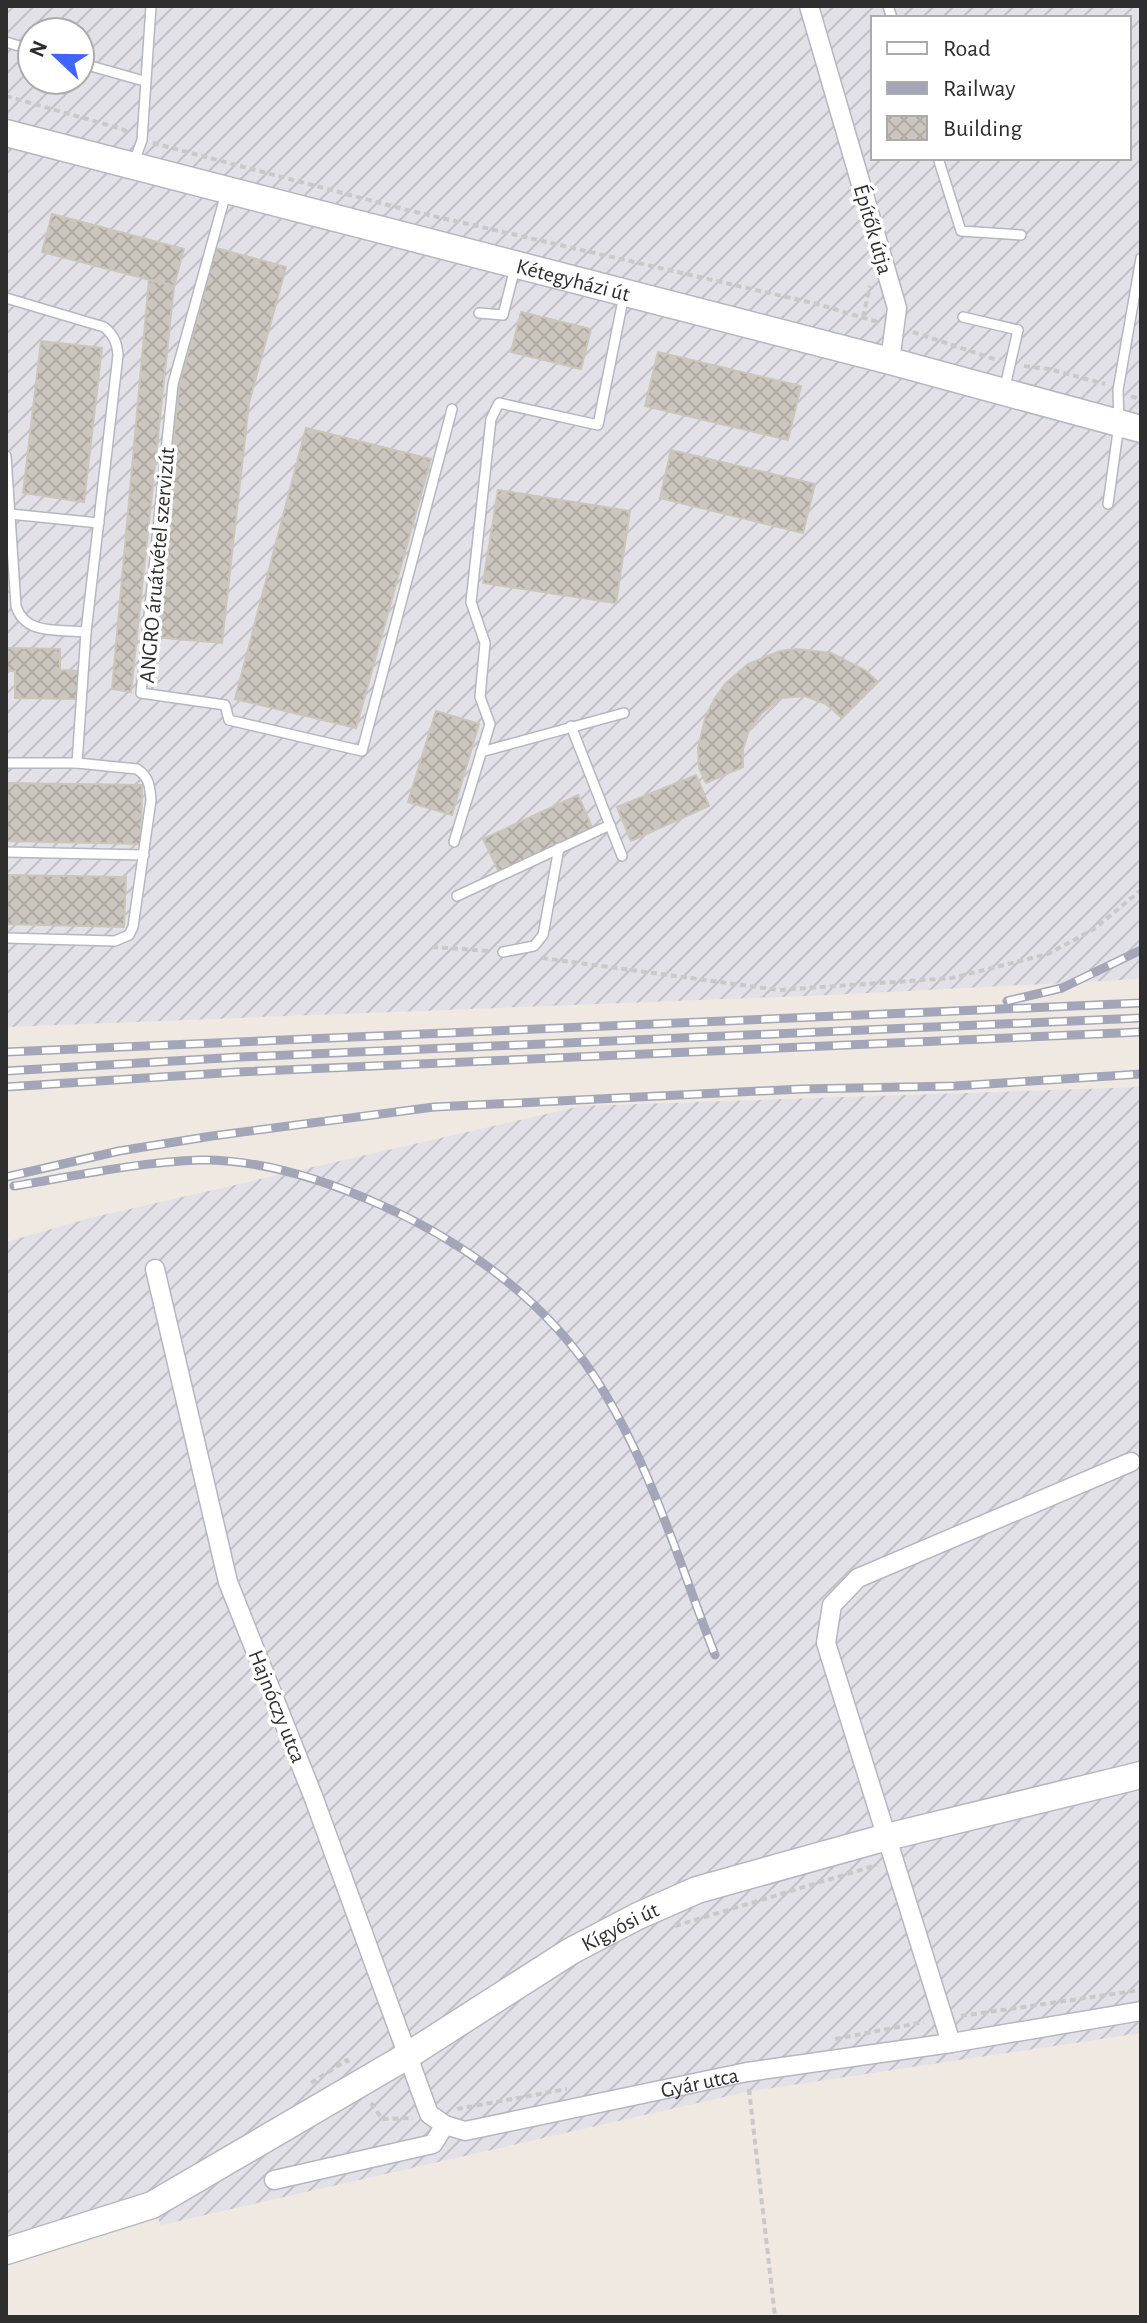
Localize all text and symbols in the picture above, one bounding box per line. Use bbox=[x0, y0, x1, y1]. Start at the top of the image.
north arrow bbox=[16, 16, 96, 96]
legend bbox=[871, 16, 1131, 160]
text: Road bbox=[943, 37, 991, 61]
text: N bbox=[25, 38, 51, 60]
text: Railway bbox=[943, 77, 1015, 101]
text: Building bbox=[943, 117, 1022, 141]
street label: Építők útja bbox=[850, 181, 897, 277]
street label: Kétegyházi út bbox=[514, 255, 632, 306]
street label: ANGRO áruátvétel szervizút bbox=[136, 446, 178, 684]
street label: Hajnóczy utca bbox=[244, 1647, 310, 1766]
street label: Kígyósi út bbox=[578, 1898, 662, 1956]
street label: Gyár utca bbox=[659, 2064, 741, 2102]

